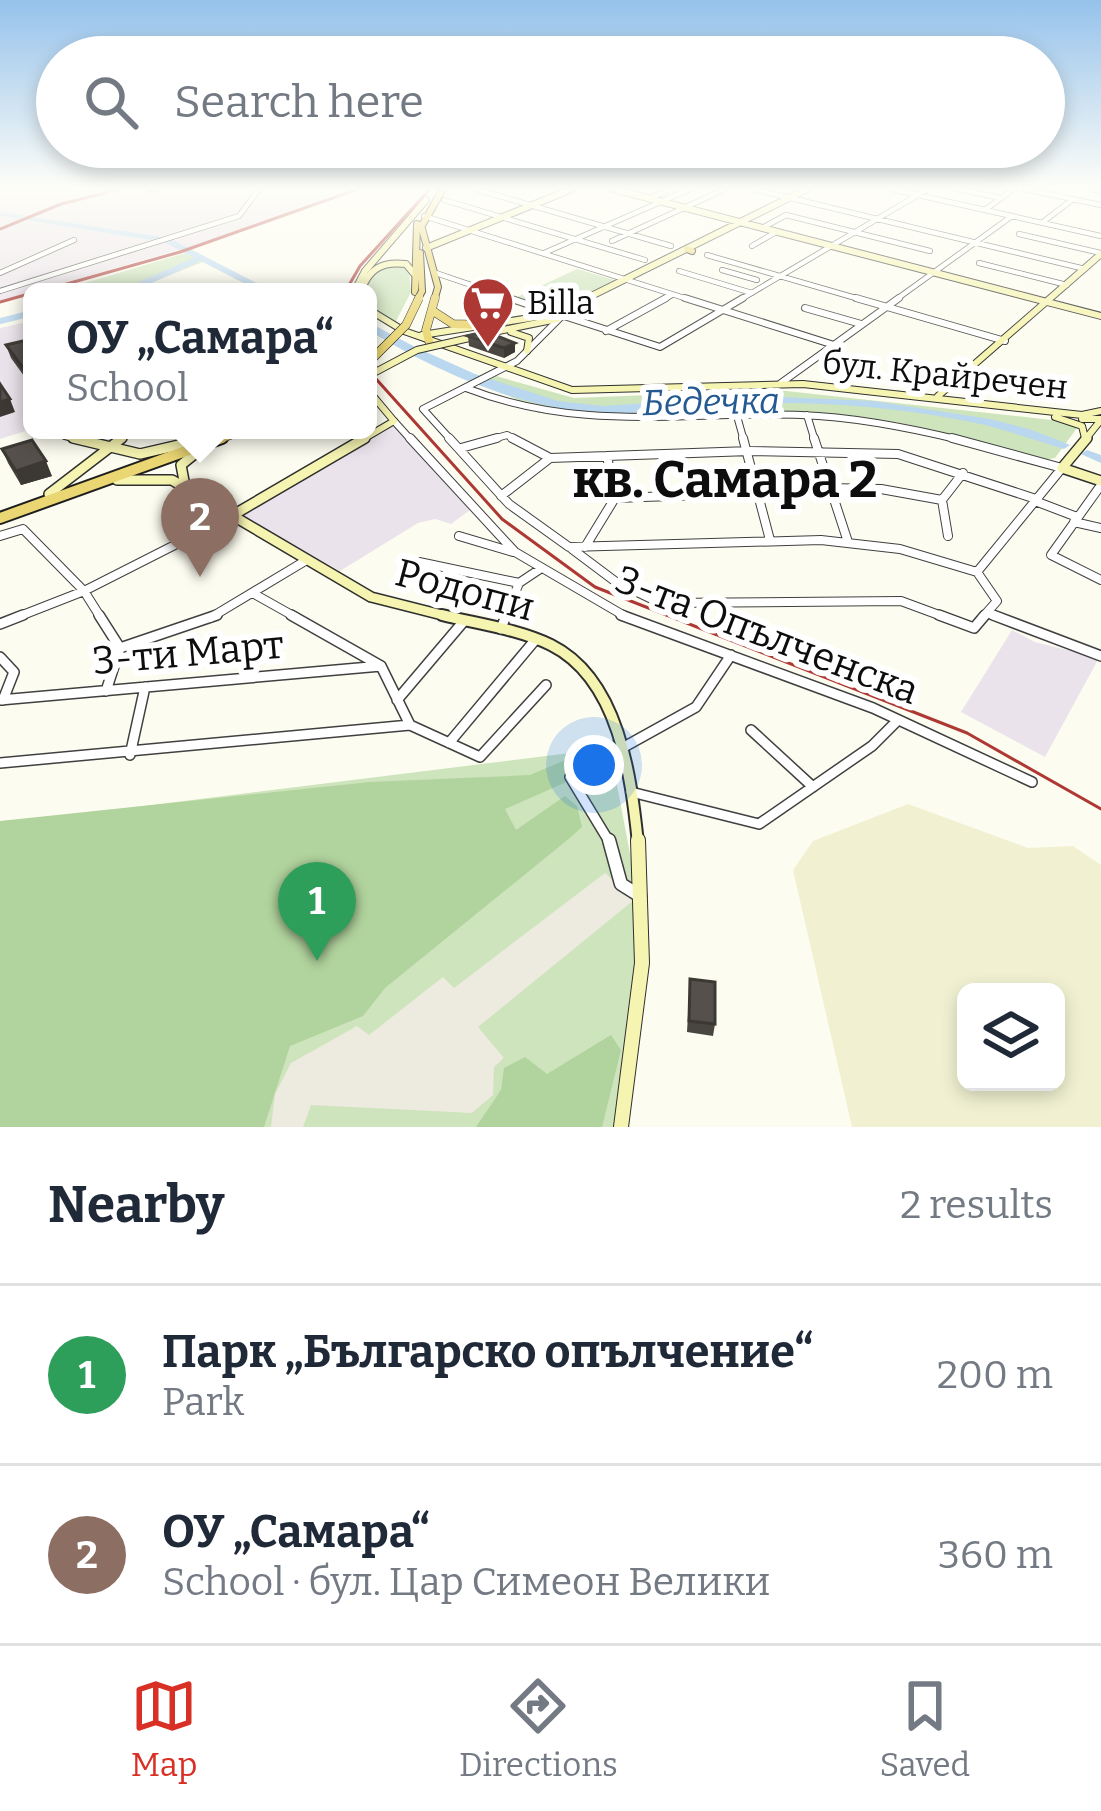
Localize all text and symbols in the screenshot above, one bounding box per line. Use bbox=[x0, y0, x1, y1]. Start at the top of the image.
search box bbox=[36, 36, 1065, 168]
icon: search bbox=[78, 69, 144, 135]
text: Search here bbox=[174, 75, 424, 129]
supermarket icon: Billa bbox=[460, 275, 516, 349]
popup bbox=[23, 283, 377, 439]
place label: Billa bbox=[527, 283, 594, 323]
text: ОУ „Самара“ bbox=[66, 311, 334, 365]
street label: бул. Крайречен bbox=[820, 342, 1070, 408]
text: School bbox=[66, 365, 188, 411]
water label: Бедечка bbox=[642, 379, 780, 425]
district label: кв. Самара 2 bbox=[573, 449, 877, 511]
pin: 2 bbox=[161, 478, 239, 577]
street label: Родопи bbox=[391, 549, 539, 631]
street label: 3-та Опълченска bbox=[609, 556, 925, 714]
street label: 3-ти Март bbox=[91, 622, 285, 684]
your location bbox=[564, 735, 624, 795]
pin: 1 bbox=[278, 862, 356, 961]
map controls bbox=[957, 983, 1065, 1091]
button: layers bbox=[957, 983, 1065, 1091]
text: Nearby bbox=[48, 1174, 224, 1236]
text: 2 results bbox=[900, 1182, 1053, 1228]
text: Парк „Българско опълчение“ bbox=[162, 1325, 814, 1379]
text: 1 bbox=[79, 1352, 95, 1398]
text: 200 m bbox=[937, 1352, 1053, 1398]
text: Park bbox=[162, 1379, 244, 1425]
text: ОУ „Самара“ bbox=[162, 1505, 430, 1559]
text: 2 bbox=[76, 1532, 98, 1578]
text: 360 m bbox=[938, 1532, 1053, 1578]
text: School · бул. Цар Симеон Велики bbox=[162, 1559, 770, 1605]
tab: Map bbox=[131, 1673, 197, 1785]
tab: Directions bbox=[459, 1673, 618, 1785]
tab: Saved bbox=[880, 1673, 970, 1785]

